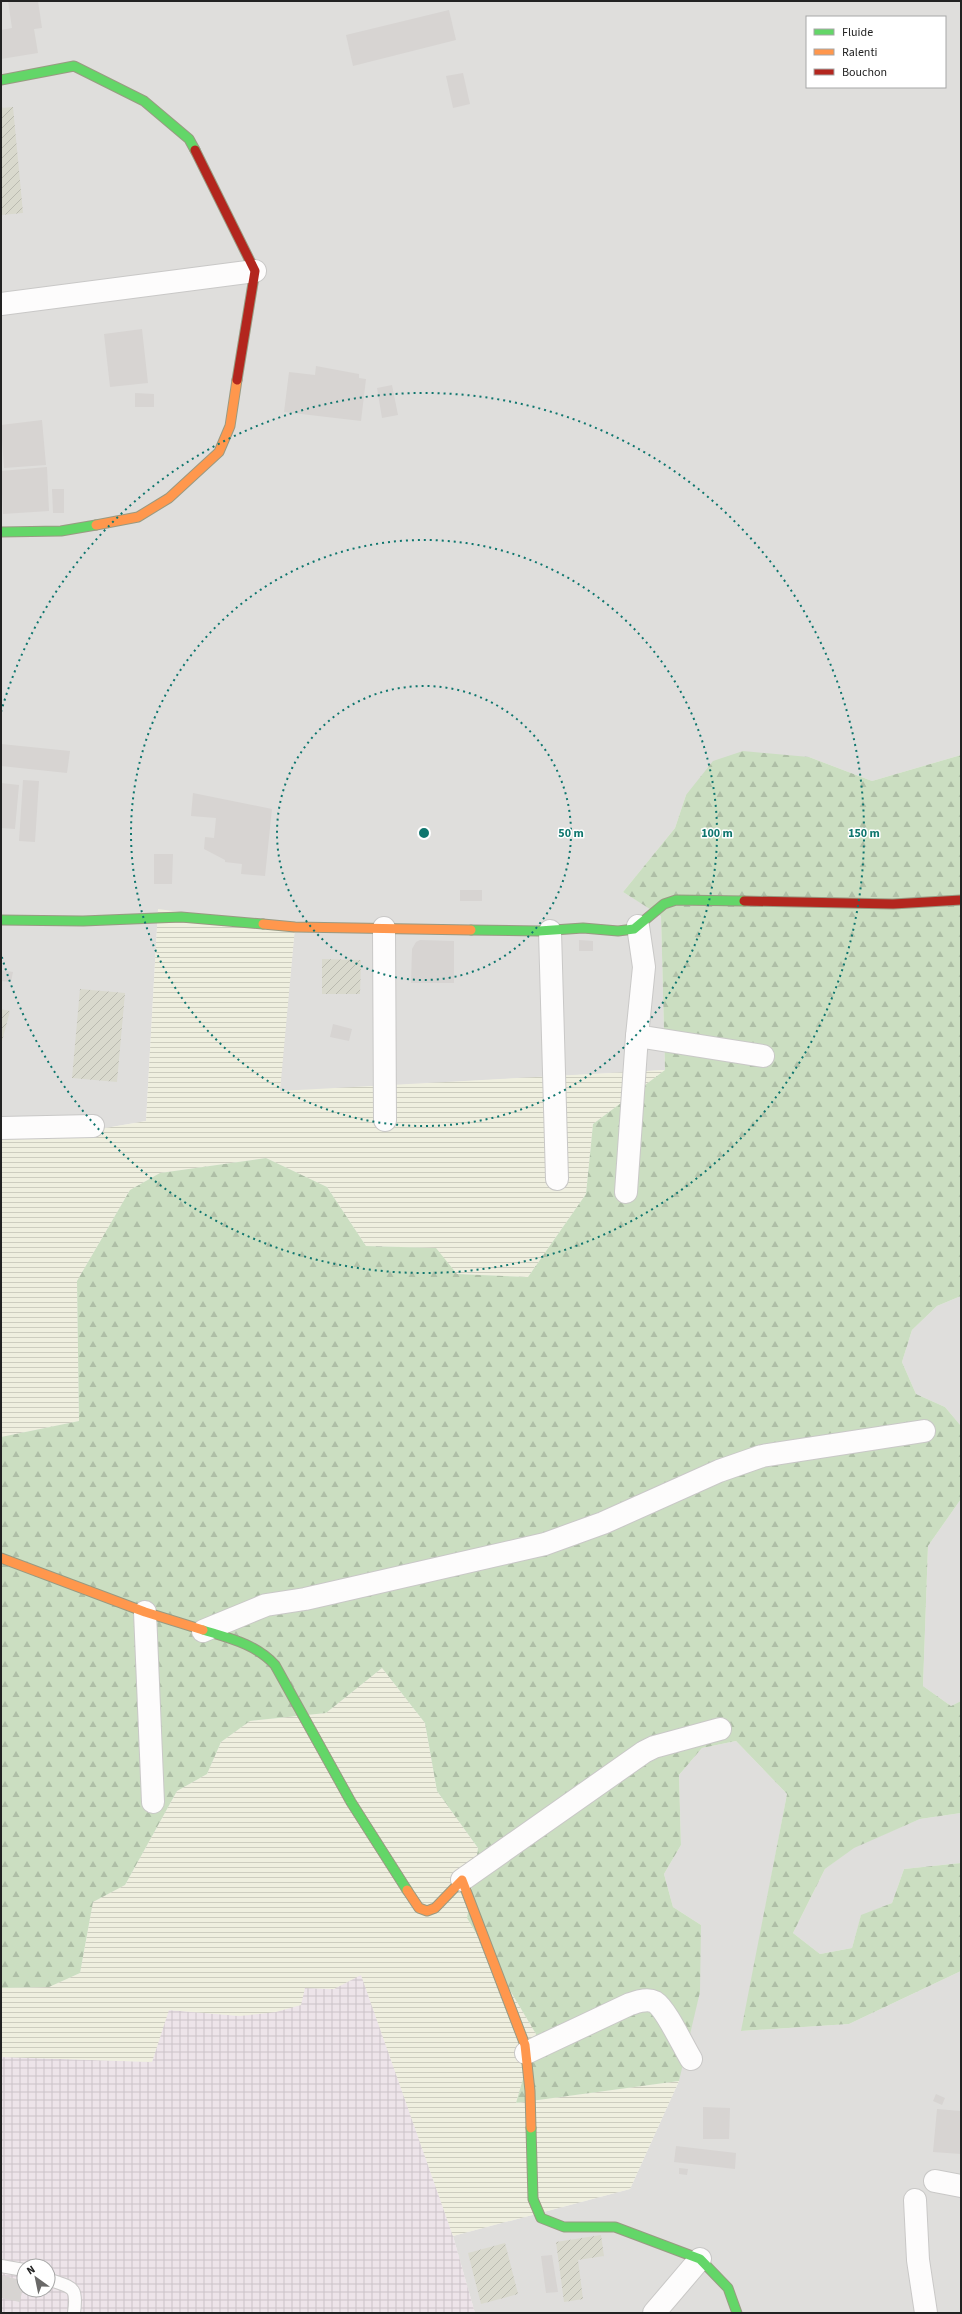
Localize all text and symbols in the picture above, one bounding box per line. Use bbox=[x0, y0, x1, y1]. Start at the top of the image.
legend bbox=[806, 16, 946, 88]
text: Fluide bbox=[842, 24, 873, 41]
text: Ralenti bbox=[842, 44, 877, 61]
text: Bouchon bbox=[842, 64, 887, 81]
text: 50 m bbox=[558, 825, 584, 842]
text: 100 m bbox=[701, 825, 733, 842]
text: 150 m bbox=[848, 825, 880, 842]
centre of rings bbox=[417, 826, 431, 840]
north arrow bbox=[16, 2258, 56, 2298]
text: N bbox=[24, 2262, 38, 2278]

